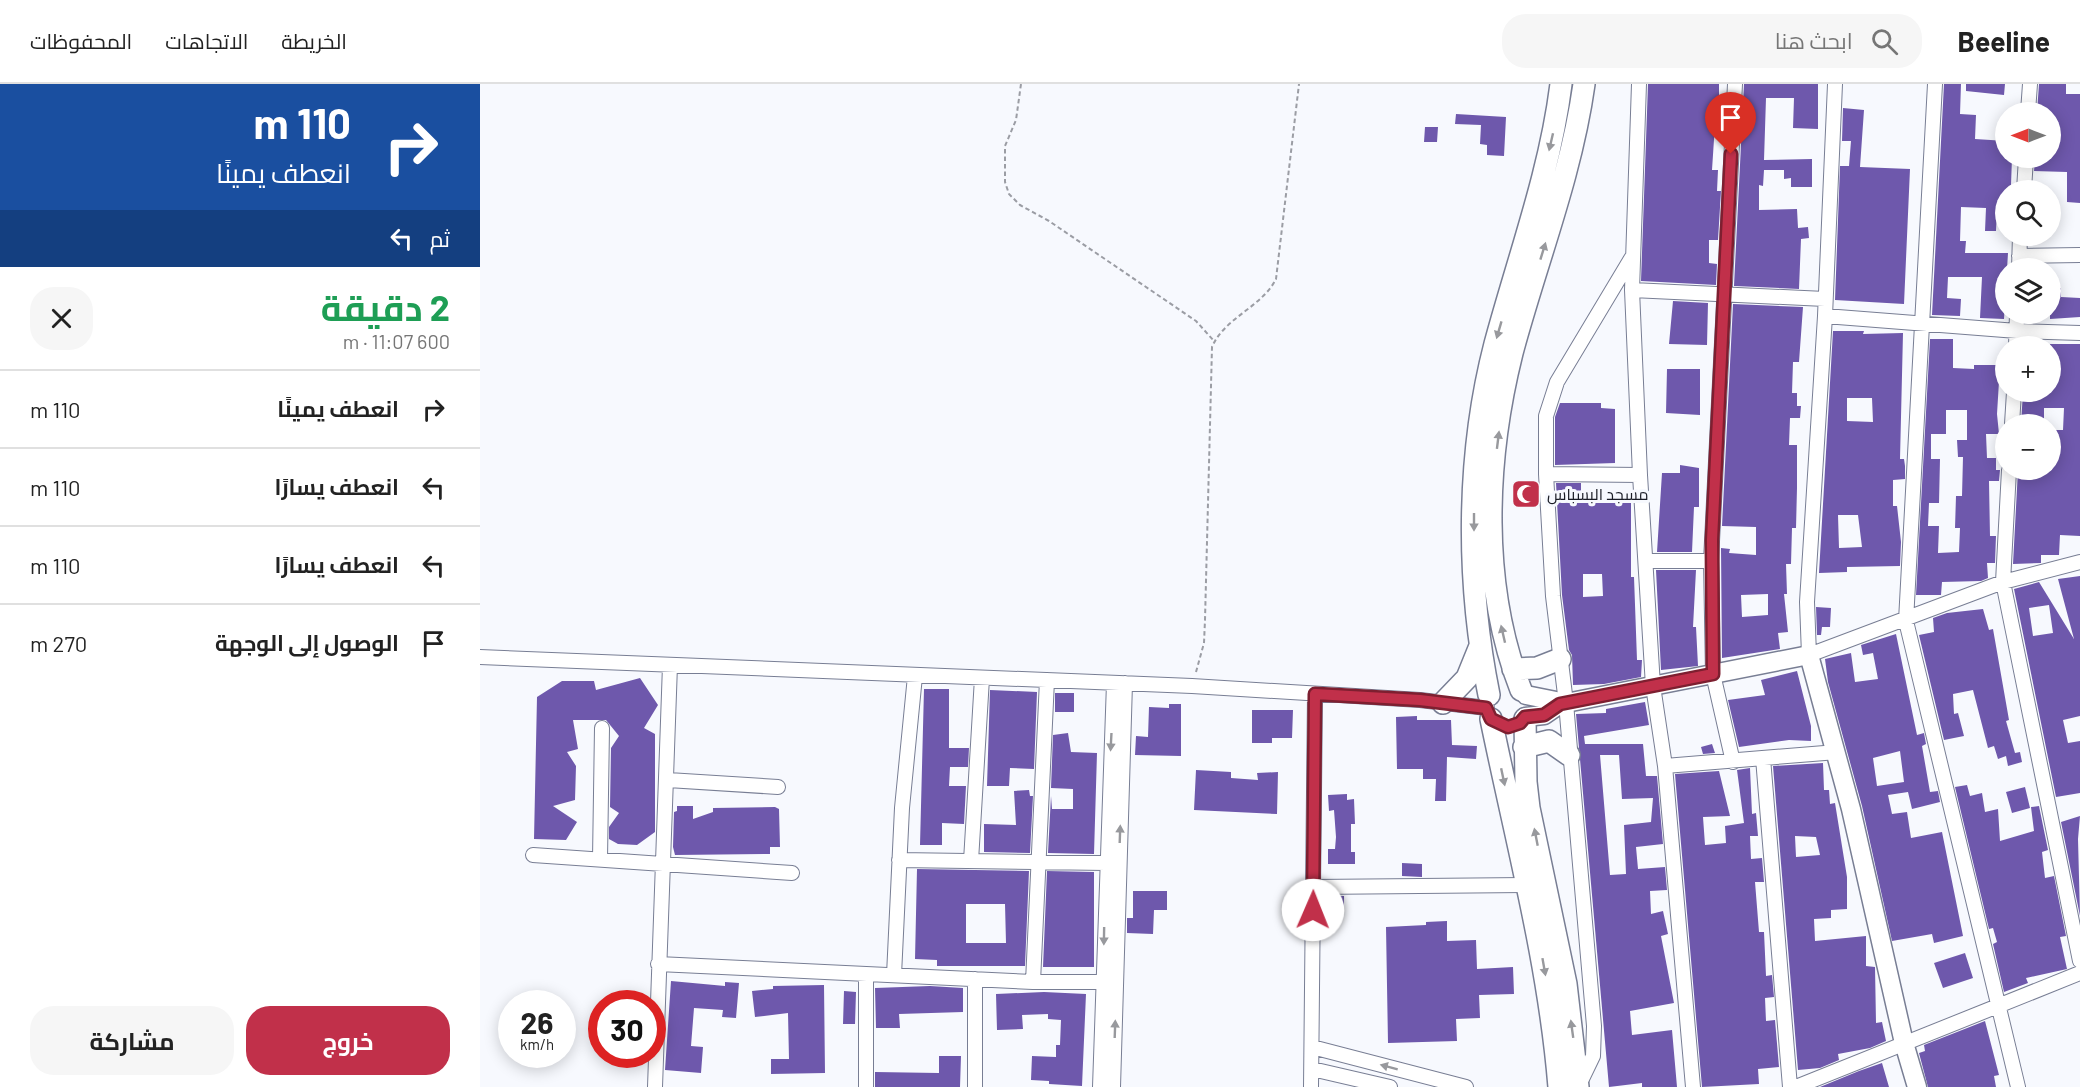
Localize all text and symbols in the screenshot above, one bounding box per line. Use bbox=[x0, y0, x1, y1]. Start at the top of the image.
search box bbox=[1502, 14, 1922, 68]
text: Beeline bbox=[1958, 24, 2050, 58]
icon: search bbox=[1868, 25, 1901, 58]
text: ابحث هنا bbox=[1775, 27, 1853, 53]
text: المحفوظات bbox=[30, 28, 132, 53]
text: الاتجاهات bbox=[165, 28, 248, 53]
text: الخريطة bbox=[281, 28, 347, 53]
pin bbox=[1705, 92, 1756, 154]
text: 110 m bbox=[254, 97, 351, 147]
icon: arrive bbox=[1714, 101, 1747, 134]
north arrow bbox=[1995, 102, 2061, 168]
map controls bbox=[1995, 102, 2061, 480]
icon: right bbox=[372, 108, 450, 186]
one-way arrow bbox=[1546, 132, 1556, 151]
text: انعطف يمينًا bbox=[216, 156, 351, 188]
button: search bbox=[1995, 180, 2061, 246]
icon: left bbox=[385, 222, 418, 255]
text: ثم bbox=[430, 225, 450, 251]
one-way arrow bbox=[1539, 242, 1548, 260]
button: layers bbox=[1995, 258, 2061, 324]
text: 2 دقيقة bbox=[321, 285, 450, 328]
button: close bbox=[30, 287, 93, 350]
one-way arrow bbox=[1494, 321, 1503, 339]
text: 600 m · 11:07 bbox=[343, 329, 450, 353]
button: + bbox=[1995, 336, 2061, 402]
icon: right bbox=[417, 393, 450, 426]
text: انعطف يمينًا bbox=[277, 395, 399, 421]
text: 110 m bbox=[30, 396, 81, 422]
button: − bbox=[1995, 414, 2061, 480]
one-way arrow bbox=[1493, 431, 1502, 450]
icon: left bbox=[417, 471, 450, 504]
text: انعطف يسارًا bbox=[275, 473, 399, 499]
text: 110 m bbox=[30, 474, 81, 500]
mosque icon: مسجد البسباس bbox=[1510, 478, 1542, 510]
place label: مسجد البسباس bbox=[1547, 484, 1648, 505]
one-way arrow bbox=[1469, 513, 1479, 532]
icon: left bbox=[417, 549, 450, 582]
text: انعطف يسارًا bbox=[275, 551, 399, 577]
text: 110 m bbox=[30, 552, 81, 578]
one-way arrow bbox=[1497, 625, 1507, 644]
icon: arrive bbox=[417, 627, 450, 660]
text: الوصول إلى الوجهة bbox=[215, 629, 399, 655]
text: 270 m bbox=[30, 630, 87, 656]
one-way arrow bbox=[1107, 732, 1116, 751]
one-way arrow bbox=[1499, 767, 1508, 786]
one-way arrow bbox=[1116, 824, 1125, 843]
one-way arrow bbox=[1531, 828, 1540, 847]
position arrow bbox=[1281, 878, 1345, 942]
one-way arrow bbox=[1100, 927, 1109, 946]
one-way arrow bbox=[1540, 958, 1549, 977]
speed limit sign: 30 bbox=[588, 990, 666, 1068]
text: 26 bbox=[521, 1004, 553, 1040]
button: مشاركة bbox=[30, 1006, 234, 1075]
button: خروج bbox=[246, 1006, 450, 1075]
one-way arrow bbox=[1110, 1019, 1120, 1038]
one-way arrow bbox=[1567, 1019, 1577, 1038]
text: km/h bbox=[520, 1035, 554, 1053]
one-way arrow bbox=[1380, 1062, 1398, 1071]

